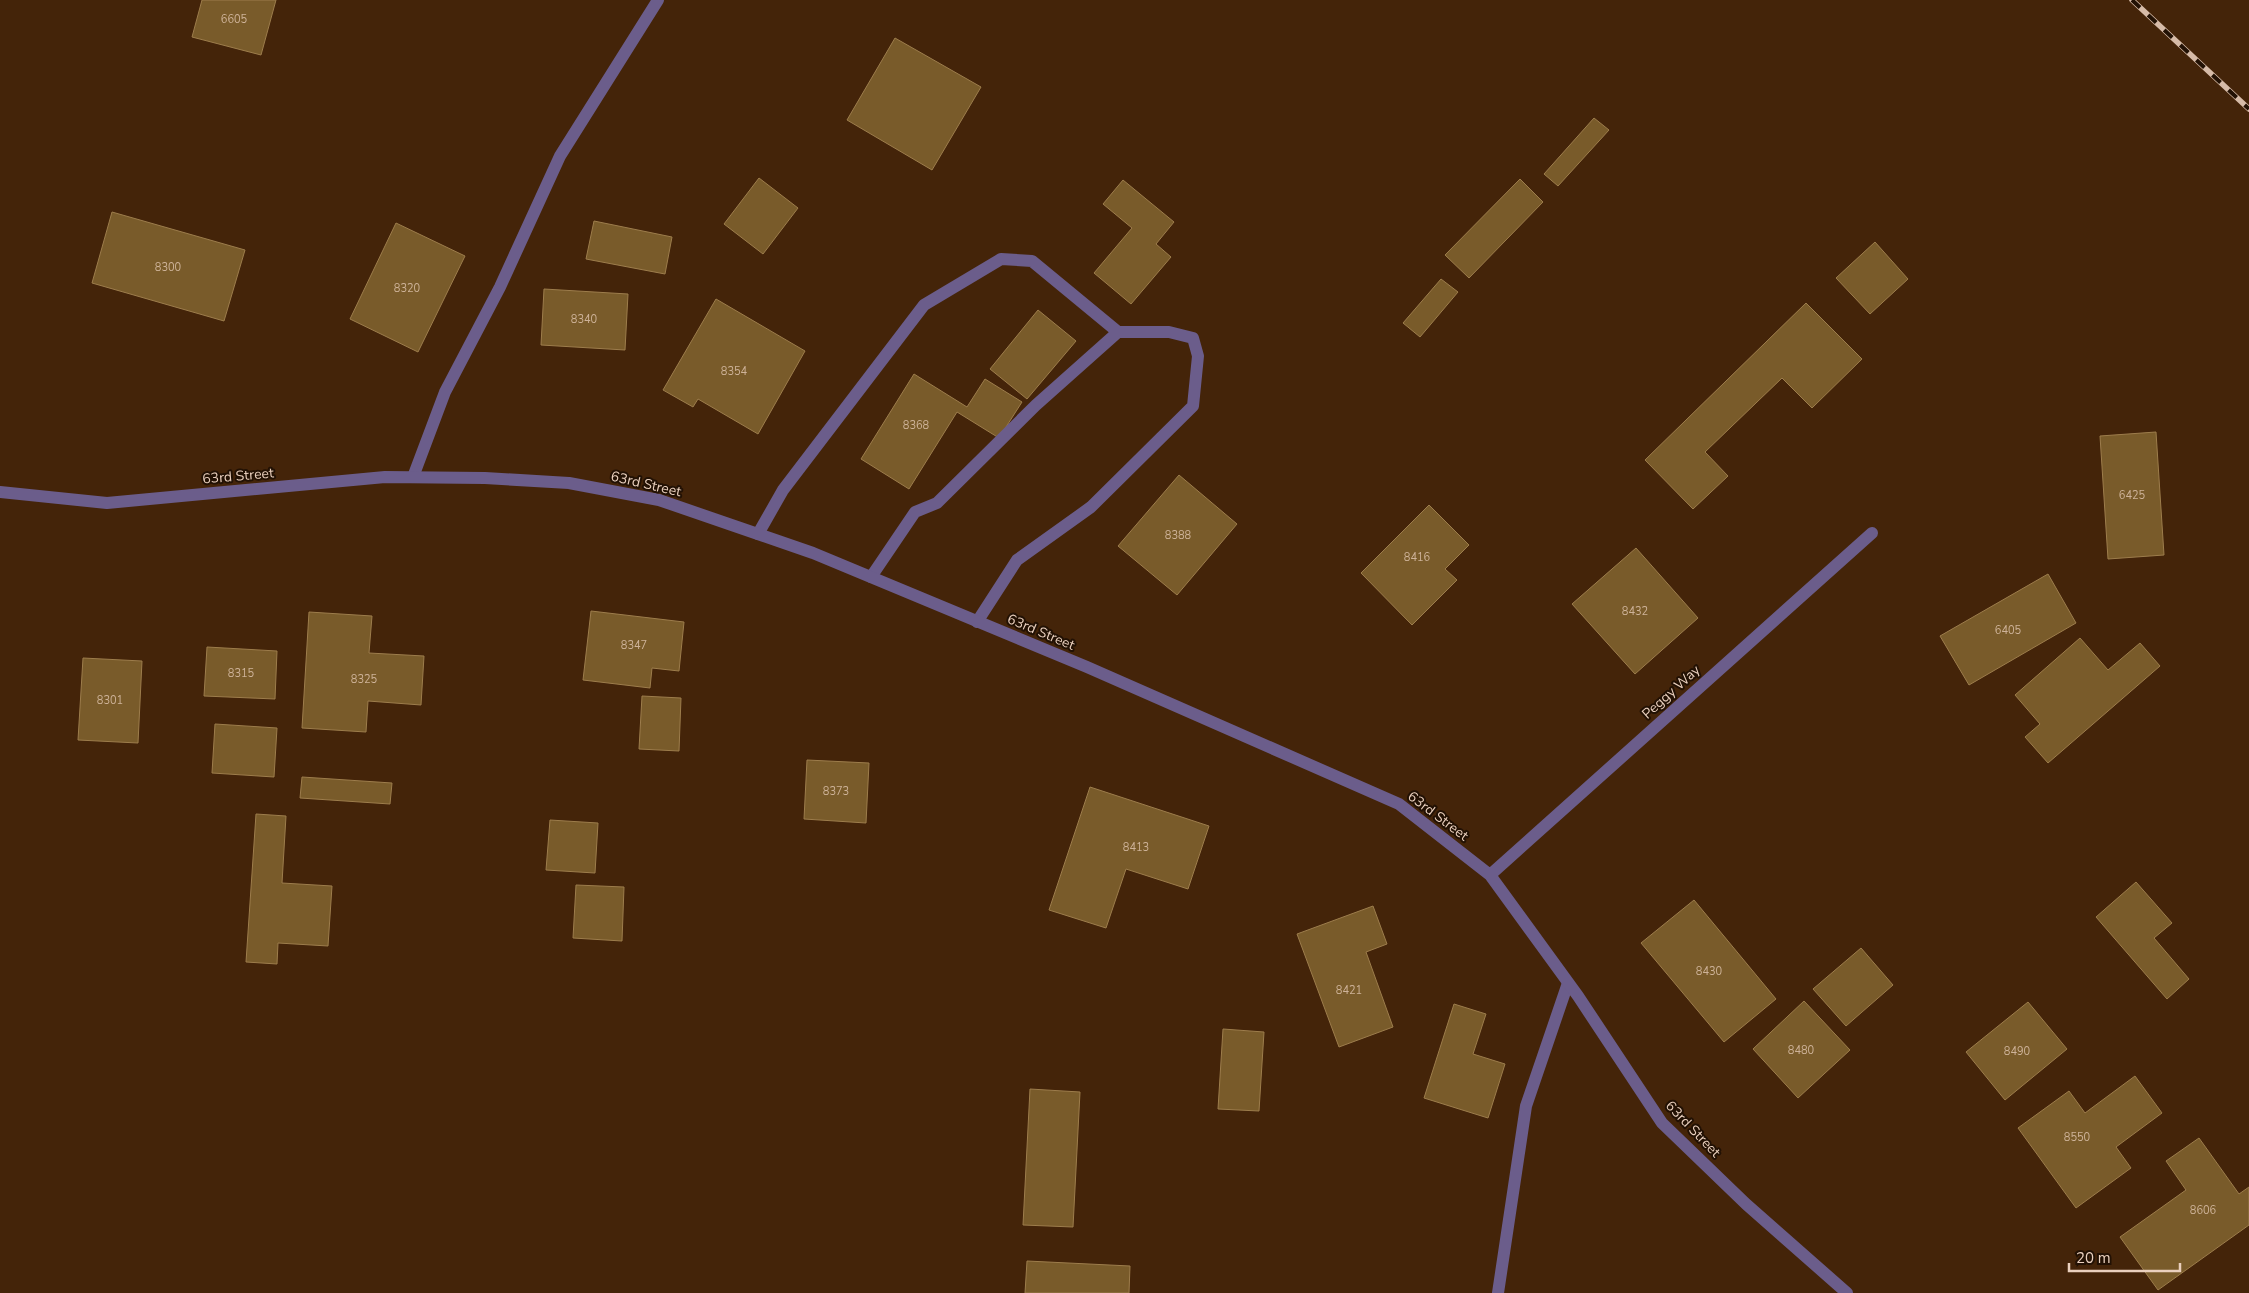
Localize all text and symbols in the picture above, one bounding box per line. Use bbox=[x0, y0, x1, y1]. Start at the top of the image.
house number: 6605 bbox=[221, 12, 248, 27]
house number: 8300 bbox=[155, 260, 182, 275]
house number: 8320 bbox=[394, 281, 421, 296]
house number: 8340 bbox=[571, 312, 598, 327]
house number: 8354 bbox=[721, 364, 748, 379]
house number: 8368 bbox=[903, 418, 930, 433]
street label: 63rd Street bbox=[201, 463, 275, 489]
street label: 63rd Street bbox=[609, 467, 683, 501]
house number: 6425 bbox=[2119, 488, 2146, 503]
house number: 8388 bbox=[1165, 528, 1192, 543]
house number: 8416 bbox=[1404, 550, 1431, 565]
house number: 8432 bbox=[1622, 604, 1648, 619]
street label: 63rd Street bbox=[1004, 609, 1078, 655]
house number: 6405 bbox=[1995, 623, 2022, 638]
house number: 8347 bbox=[621, 638, 647, 653]
street label: Peggy Way bbox=[1638, 660, 1705, 723]
house number: 8315 bbox=[228, 666, 255, 681]
house number: 8325 bbox=[351, 672, 378, 687]
house number: 8301 bbox=[97, 693, 123, 708]
house number: 8373 bbox=[823, 784, 849, 799]
street label: 63rd Street bbox=[1404, 787, 1472, 845]
house number: 8413 bbox=[1123, 840, 1149, 855]
house number: 8430 bbox=[1696, 964, 1723, 979]
house number: 8421 bbox=[1336, 983, 1362, 998]
house number: 8480 bbox=[1788, 1043, 1815, 1058]
house number: 8490 bbox=[2004, 1044, 2031, 1059]
street label: 63rd Street bbox=[1661, 1097, 1725, 1161]
house number: 8550 bbox=[2064, 1130, 2091, 1145]
house number: 8606 bbox=[2190, 1203, 2217, 1218]
scale bar bbox=[2069, 1240, 2180, 1272]
text: 20 m bbox=[2076, 1248, 2111, 1268]

